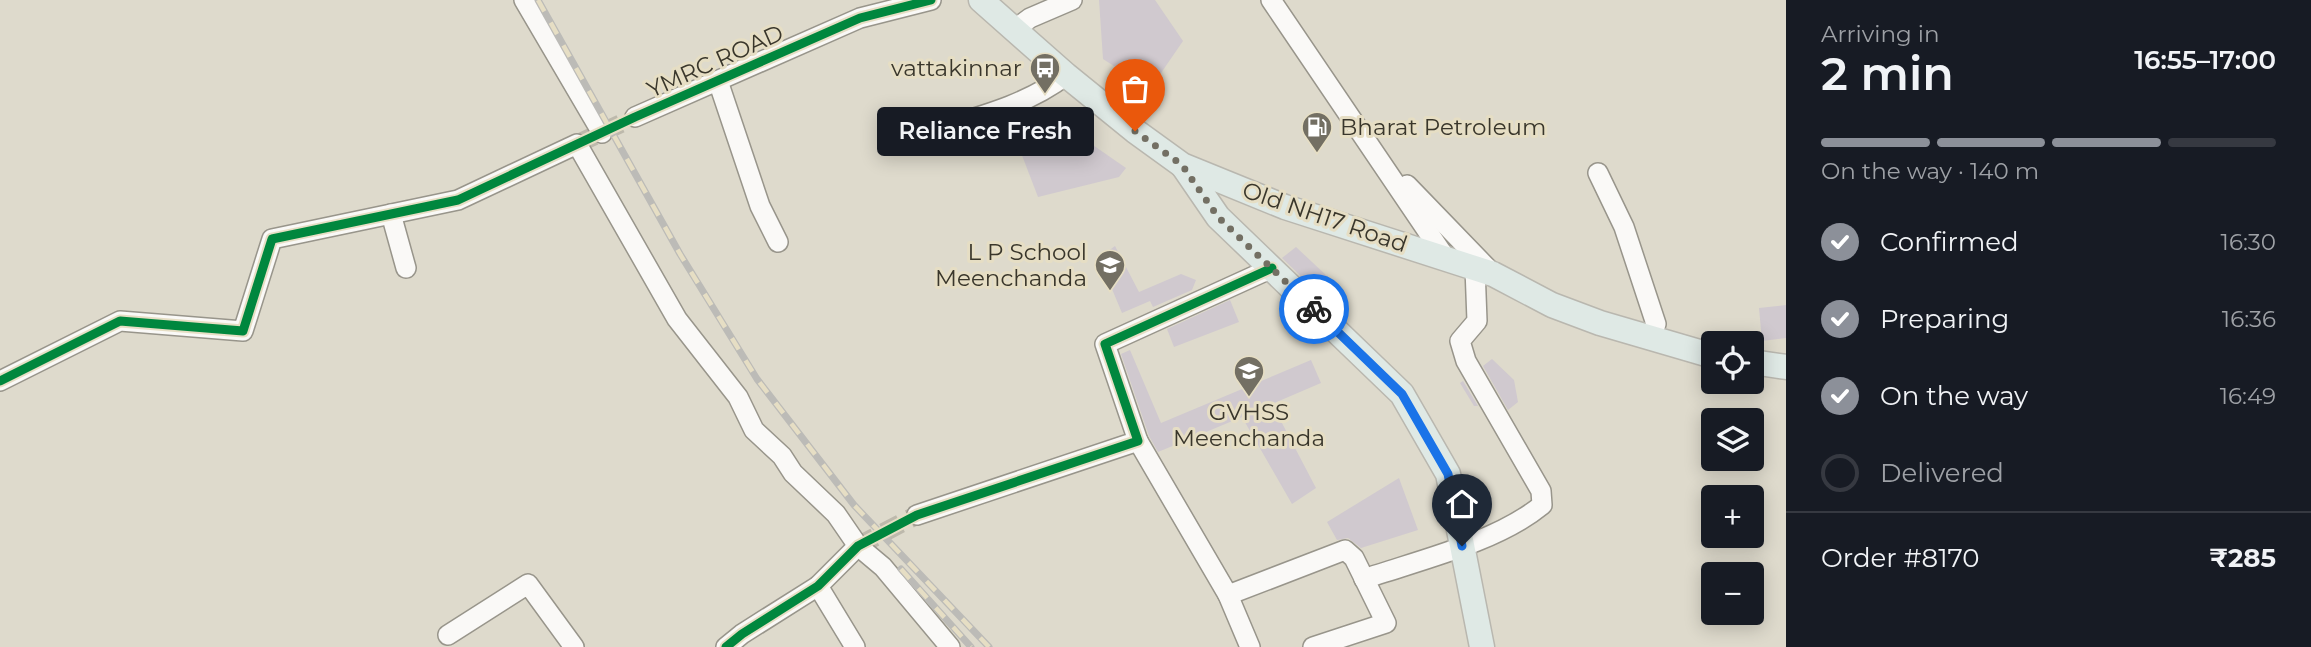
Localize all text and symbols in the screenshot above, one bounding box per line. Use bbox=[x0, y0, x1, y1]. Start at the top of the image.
street label: YMRC ROAD bbox=[642, 18, 788, 104]
text: Arriving in bbox=[1821, 20, 1940, 48]
text: 16:55–17:00 bbox=[2134, 44, 2276, 76]
text: 2 min bbox=[1821, 45, 1954, 102]
bus stop icon: vattakinnar bbox=[1028, 51, 1062, 95]
place label: vattakinnar bbox=[891, 54, 1022, 82]
pin bbox=[1105, 59, 1165, 131]
icon: bag bbox=[1116, 70, 1154, 108]
callout: Reliance Fresh bbox=[876, 106, 1093, 156]
fuel station icon: Bharat Petroleum bbox=[1300, 110, 1334, 154]
place label: Bharat Petroleum bbox=[1340, 113, 1546, 141]
text: Reliance Fresh bbox=[899, 117, 1072, 145]
text: On the way · 140 m bbox=[1821, 157, 2039, 185]
street label: Old NH17 Road bbox=[1239, 176, 1411, 258]
icon: check bbox=[1821, 223, 1859, 261]
text: Confirmed bbox=[1880, 226, 2019, 258]
text: 16:30 bbox=[2221, 228, 2276, 256]
place label: L P School Meenchanda bbox=[935, 238, 1087, 292]
school or university icon: L P School Meenchanda bbox=[1093, 248, 1127, 292]
courier bbox=[1279, 274, 1349, 344]
icon: bike bbox=[1295, 290, 1333, 328]
icon: check bbox=[1821, 300, 1859, 338]
text: Preparing bbox=[1880, 303, 2009, 335]
text: 16:36 bbox=[2222, 305, 2276, 333]
map controls bbox=[1701, 331, 1764, 625]
button: locate bbox=[1701, 331, 1764, 394]
school or university icon: GVHSS Meenchanda bbox=[1232, 354, 1266, 398]
icon: check bbox=[1821, 377, 1859, 415]
text: On the way bbox=[1880, 380, 2028, 412]
text: 16:49 bbox=[2220, 382, 2276, 410]
place label: GVHSS Meenchanda bbox=[1173, 398, 1325, 452]
button: layers bbox=[1701, 408, 1764, 471]
text: Delivered bbox=[1880, 457, 2004, 489]
pin bbox=[1432, 474, 1492, 546]
icon: home bbox=[1443, 485, 1481, 523]
button: + bbox=[1701, 485, 1764, 548]
text: Order #8170 bbox=[1821, 542, 1980, 574]
text: ₹285 bbox=[2209, 542, 2276, 574]
button: − bbox=[1701, 562, 1764, 625]

